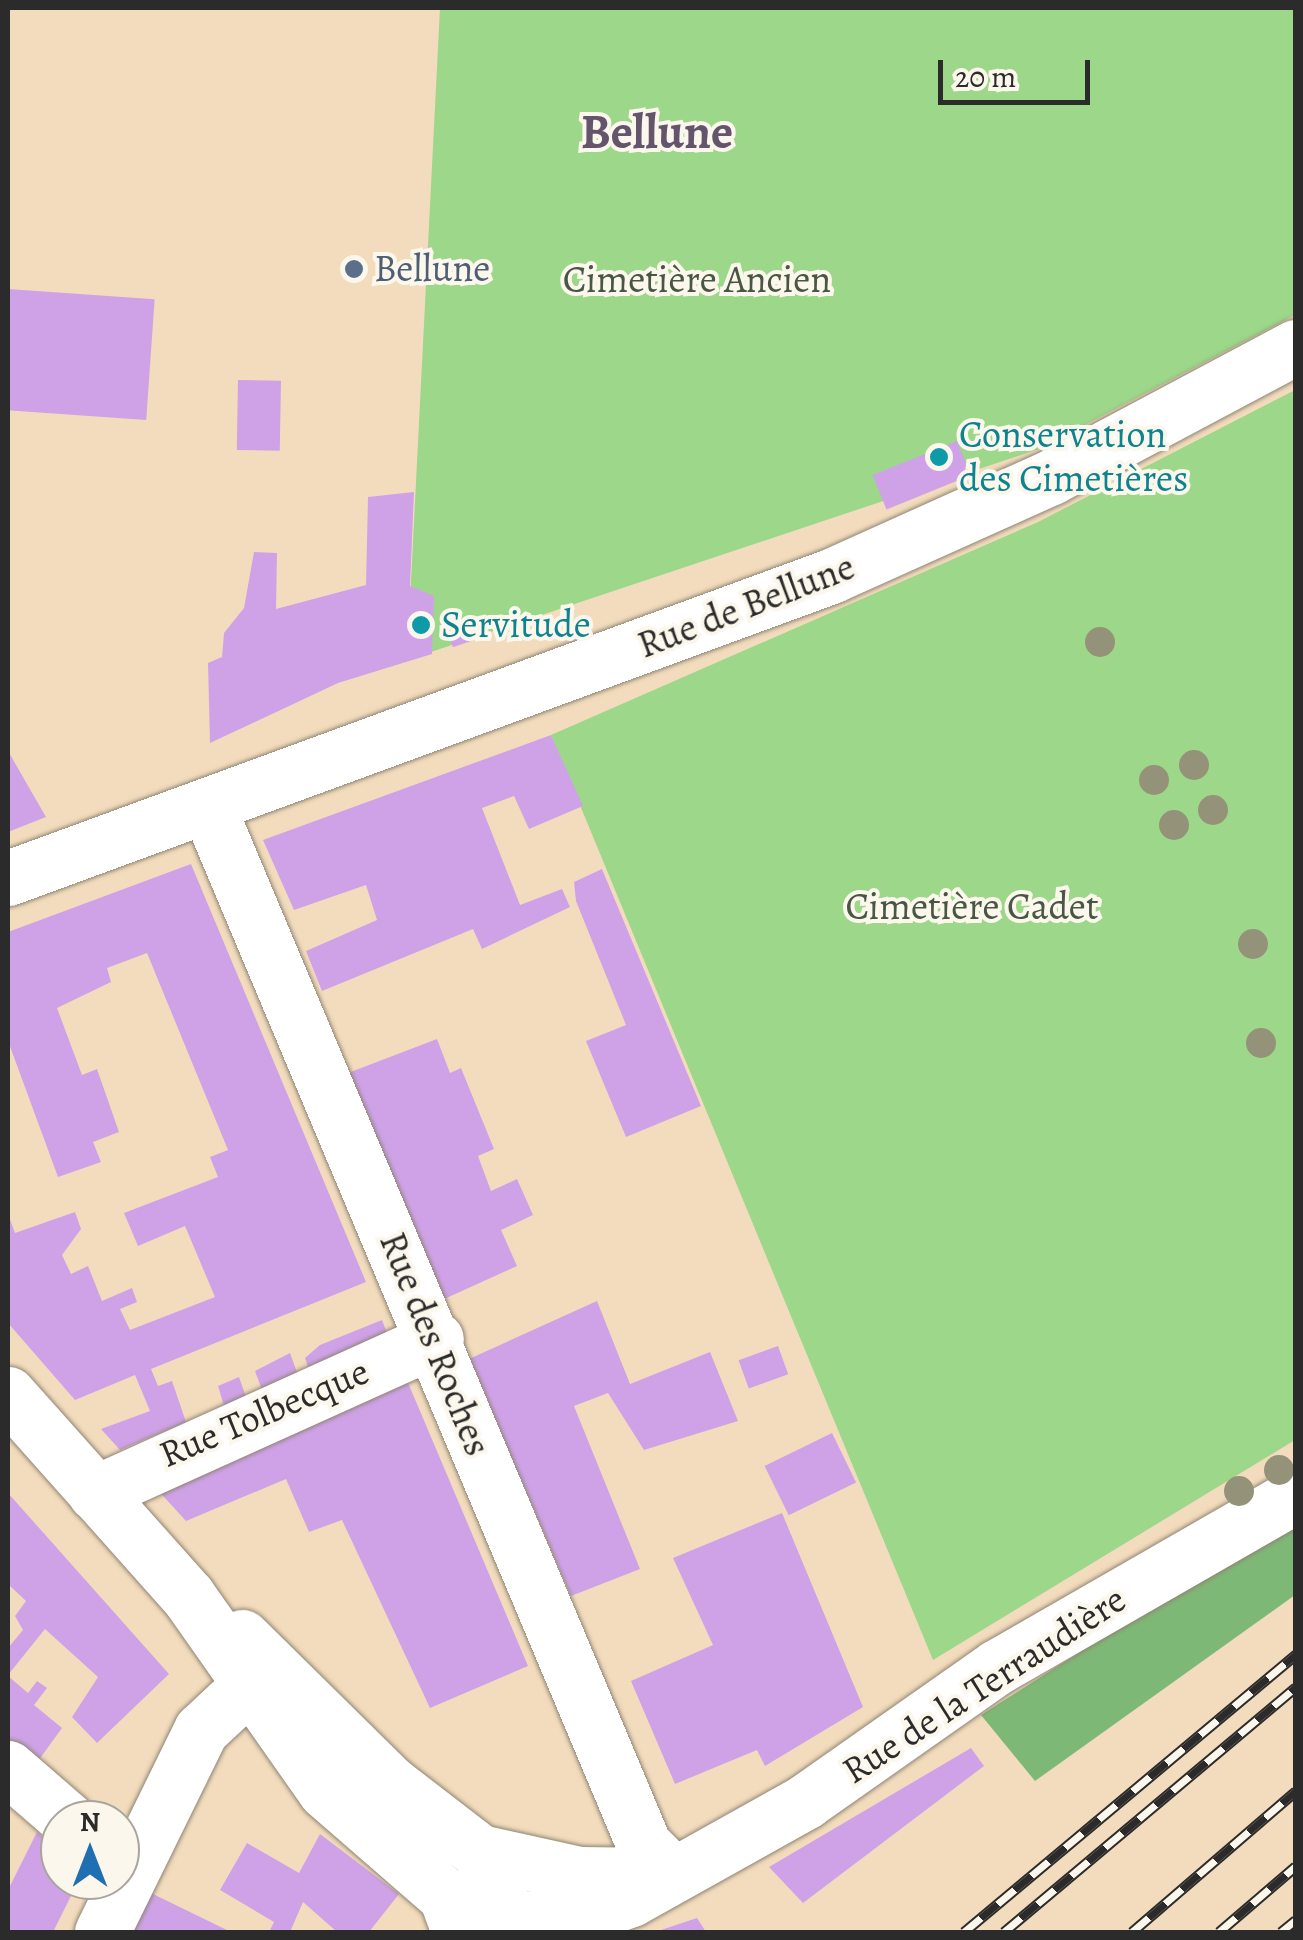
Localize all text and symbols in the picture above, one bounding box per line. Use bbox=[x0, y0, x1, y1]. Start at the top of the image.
scale bar bbox=[943, 40, 1096, 102]
text: 20 m bbox=[955, 57, 1016, 97]
district label: Bellune bbox=[581, 104, 733, 162]
place label: Bellune bbox=[374, 246, 490, 292]
park label: Cimetière Ancien bbox=[563, 257, 831, 303]
marker: Bellune bbox=[343, 258, 365, 280]
place label: Conservation des Cimetières bbox=[959, 412, 1188, 502]
marker: Conservation des Cimetières bbox=[928, 446, 950, 468]
street label: Rue de Bellune bbox=[631, 544, 861, 668]
place label: Servitude bbox=[441, 602, 591, 648]
marker: Servitude bbox=[410, 614, 432, 636]
park label: Cimetière Cadet bbox=[846, 884, 1098, 930]
street label: Rue des Roches bbox=[369, 1226, 501, 1462]
street label: Rue Tolbecque bbox=[152, 1348, 376, 1478]
street label: Rue de la Terraudière bbox=[834, 1576, 1134, 1794]
north arrow bbox=[40, 1800, 140, 1900]
text: N bbox=[80, 1803, 100, 1841]

